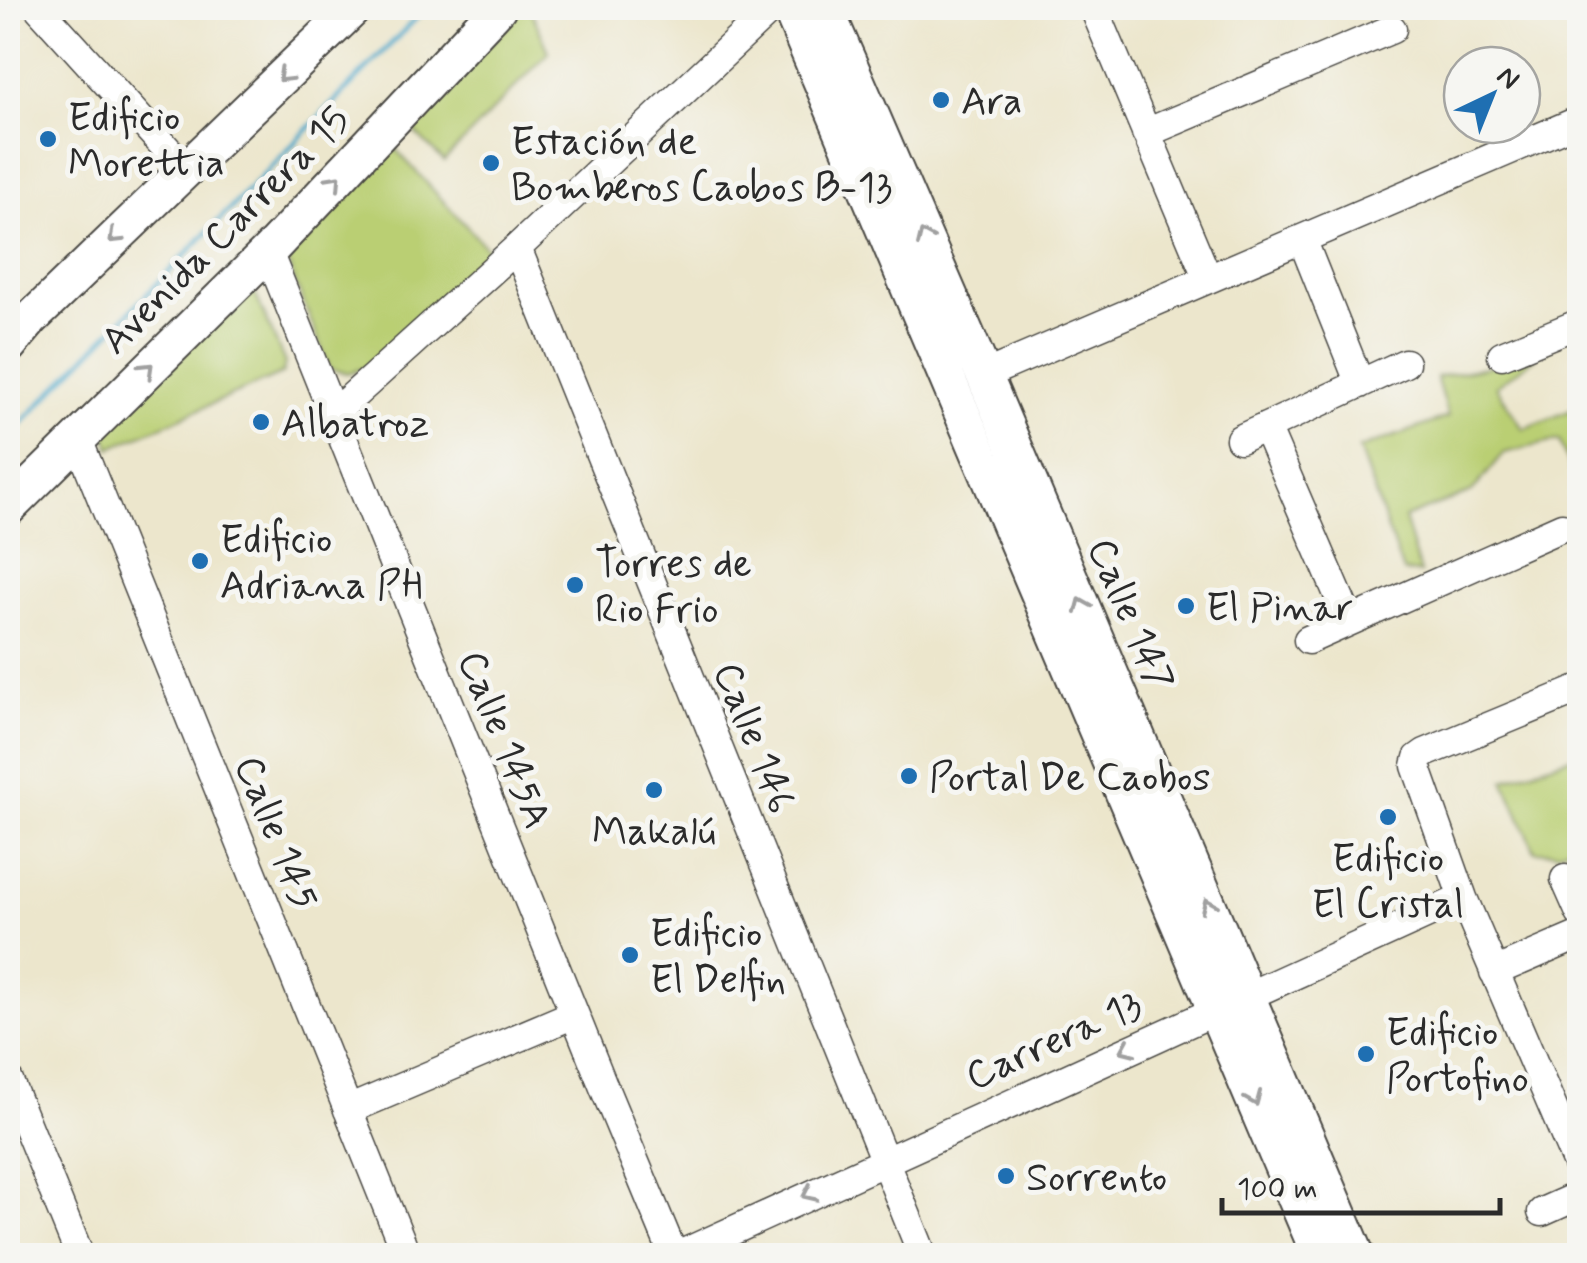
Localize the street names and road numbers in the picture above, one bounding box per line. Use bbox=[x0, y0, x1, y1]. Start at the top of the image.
street label: Avenida Carrera 15 bbox=[90, 95, 362, 367]
street label: Calle 147 bbox=[1074, 531, 1185, 700]
street label: Calle 145A bbox=[444, 644, 562, 837]
street label: Calle 146 bbox=[700, 655, 807, 821]
street label: Calle 145 bbox=[221, 749, 330, 918]
street label: Carrera 13 bbox=[958, 980, 1150, 1104]

